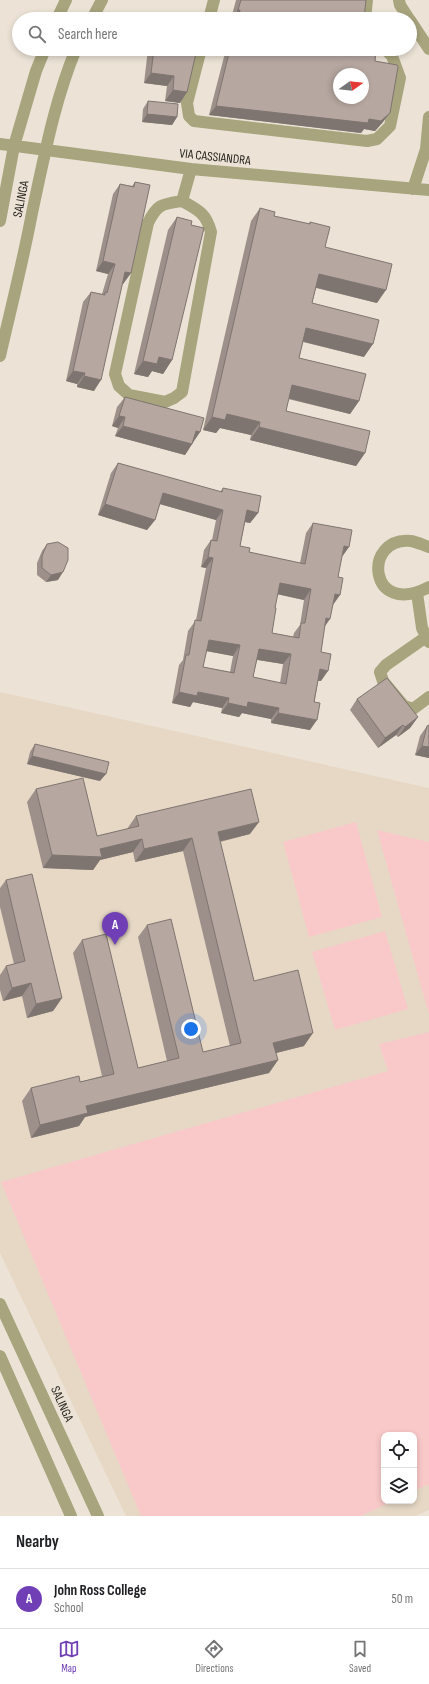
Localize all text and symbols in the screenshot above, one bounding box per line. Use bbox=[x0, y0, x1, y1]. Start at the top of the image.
search box bbox=[12, 12, 417, 56]
icon: search bbox=[26, 23, 48, 45]
text: Search here bbox=[58, 25, 118, 44]
north arrow bbox=[333, 68, 369, 104]
street label: VIA CASSIANDRA bbox=[179, 145, 252, 169]
street label: SALINGA bbox=[10, 179, 32, 219]
pin: A bbox=[102, 912, 128, 945]
your location bbox=[181, 1019, 201, 1039]
street label: SALINGA bbox=[47, 1384, 77, 1425]
map controls bbox=[381, 1432, 417, 1504]
button: locate bbox=[381, 1432, 417, 1468]
button: layers bbox=[381, 1468, 417, 1504]
text: Nearby bbox=[16, 1532, 59, 1552]
text: John Ross College bbox=[54, 1581, 146, 1600]
text: A bbox=[26, 1591, 32, 1607]
text: 50 m bbox=[392, 1591, 413, 1607]
text: School bbox=[54, 1600, 84, 1616]
tab: Map bbox=[58, 1638, 80, 1675]
tab: Directions bbox=[196, 1638, 233, 1675]
tab: Saved bbox=[349, 1638, 371, 1675]

